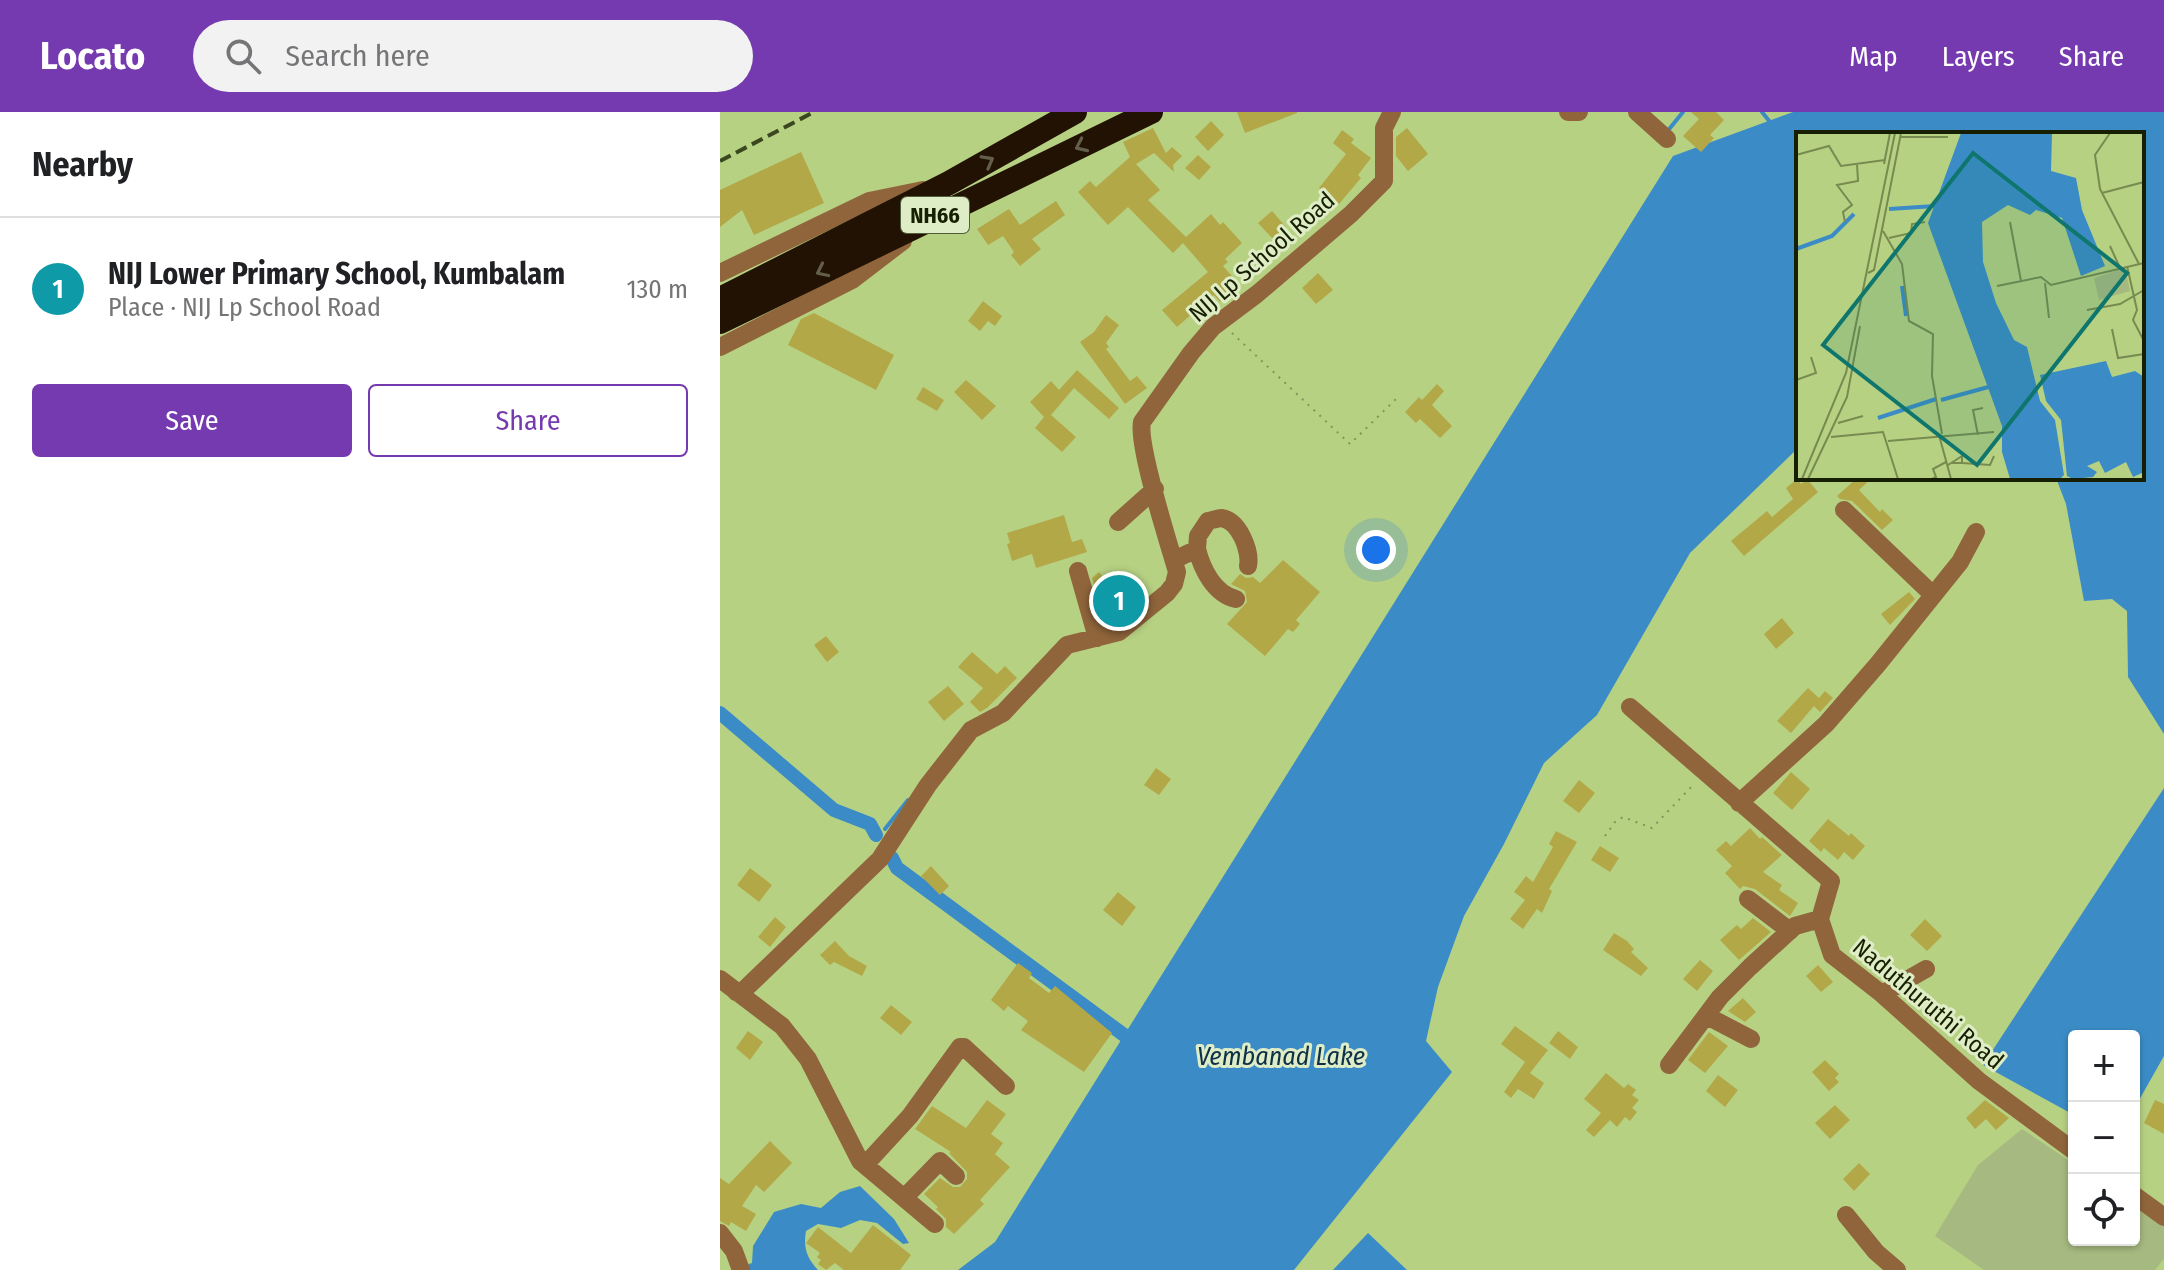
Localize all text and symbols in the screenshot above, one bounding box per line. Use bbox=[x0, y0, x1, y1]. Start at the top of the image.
search box bbox=[193, 20, 753, 92]
text: Locato bbox=[40, 33, 145, 79]
icon: search bbox=[221, 34, 265, 78]
text: Search here bbox=[285, 38, 430, 74]
text: Map bbox=[1849, 40, 1898, 73]
text: Layers bbox=[1942, 40, 2015, 73]
text: Share bbox=[2059, 40, 2124, 73]
inset map bbox=[1796, 132, 2144, 480]
one-way arrow bbox=[1075, 136, 1090, 152]
text: Nearby bbox=[32, 144, 133, 185]
one-way arrow bbox=[980, 155, 994, 171]
street label: NIJ Lp School Road bbox=[1184, 186, 1340, 328]
road number: NH66 bbox=[901, 197, 969, 233]
text: NIJ Lower Primary School, Kumbalam bbox=[108, 256, 565, 292]
one-way arrow bbox=[815, 261, 830, 277]
text: 1 bbox=[53, 274, 64, 305]
text: 130 m bbox=[626, 274, 688, 305]
text: Place · NIJ Lp School Road bbox=[108, 292, 381, 323]
button: Save bbox=[32, 384, 352, 457]
button: Share bbox=[368, 384, 688, 457]
your location bbox=[1356, 530, 1396, 570]
pin: 1 bbox=[1093, 571, 1145, 631]
street label: Naduthuruthi Road bbox=[1847, 933, 2009, 1075]
map controls bbox=[2068, 1030, 2140, 1246]
button: + bbox=[2068, 1030, 2140, 1102]
water label: Vembanad Lake bbox=[1197, 1041, 1365, 1072]
button: − bbox=[2068, 1102, 2140, 1174]
button: locate bbox=[2068, 1174, 2140, 1246]

